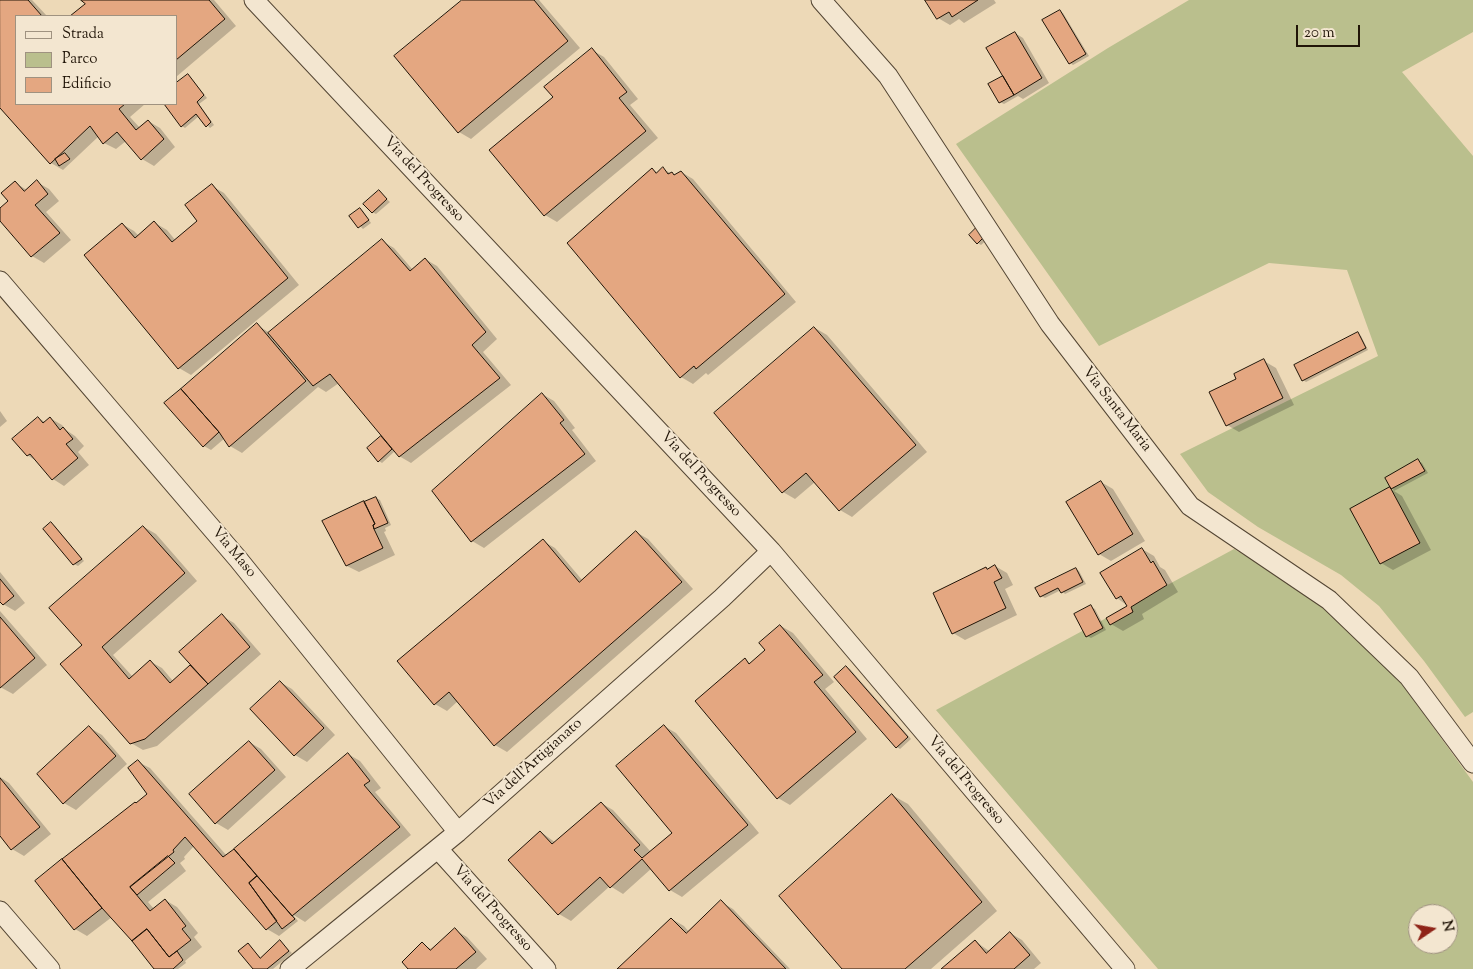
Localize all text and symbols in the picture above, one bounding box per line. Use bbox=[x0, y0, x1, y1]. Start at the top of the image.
legend bbox=[15, 15, 178, 105]
scale bar bbox=[1298, 15, 1362, 47]
text: 20 m bbox=[1304, 23, 1335, 44]
text: Strada bbox=[62, 24, 104, 45]
text: Parco bbox=[62, 49, 98, 70]
text: Edificio bbox=[62, 74, 111, 95]
street label: Via del Progresso bbox=[379, 134, 467, 226]
street label: Via Santa Maria bbox=[1077, 364, 1155, 456]
street label: Via del Progresso bbox=[656, 429, 744, 521]
street label: Via Maso bbox=[207, 524, 259, 582]
street label: Via dell'Artigianato bbox=[481, 715, 587, 813]
street label: Via del Progresso bbox=[923, 733, 1007, 829]
street label: Via del Progresso bbox=[448, 862, 536, 956]
north arrow bbox=[1408, 904, 1458, 954]
text: N bbox=[1436, 919, 1458, 934]

